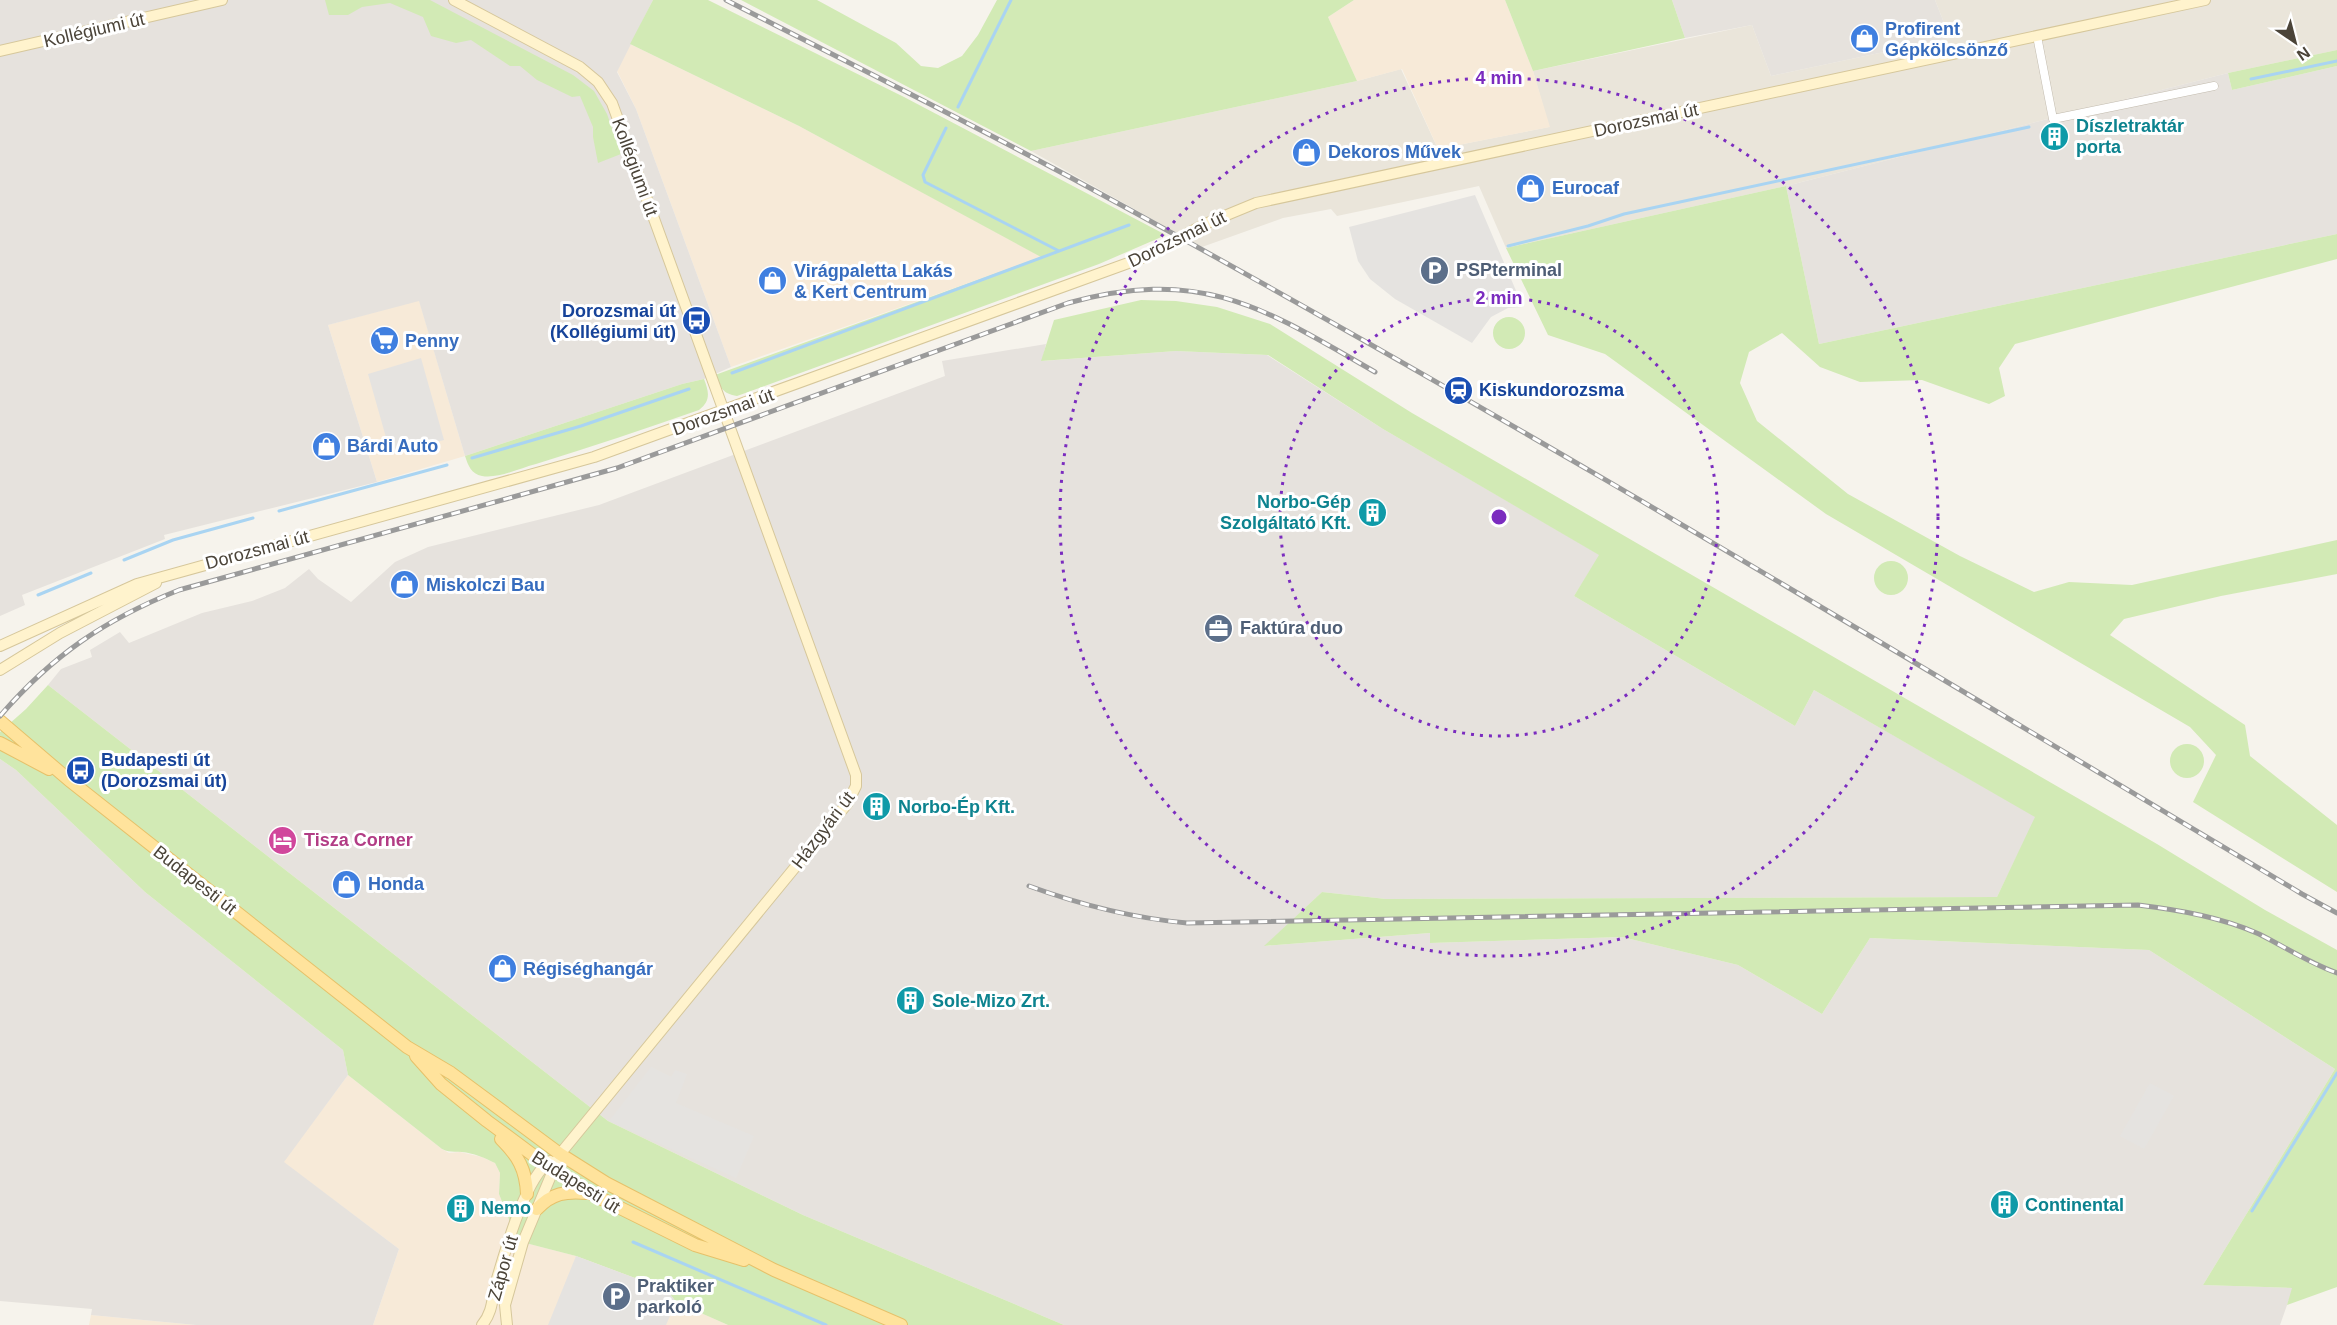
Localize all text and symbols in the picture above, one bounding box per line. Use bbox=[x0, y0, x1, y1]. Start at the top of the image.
street label: Kollégiumi út bbox=[42, 9, 146, 51]
north arrow bbox=[2265, 12, 2325, 72]
place label: Profirent Gépkölcsönző bbox=[1885, 19, 2008, 60]
shop icon: Profirent Gépkölcsönző bbox=[1848, 23, 1880, 55]
text: N bbox=[2294, 44, 2313, 64]
text: 4 min bbox=[1475, 68, 1523, 88]
street label: Dorozsmai út bbox=[1592, 99, 1700, 141]
street label: Kollégiumi út bbox=[608, 115, 662, 219]
place label: Díszletraktár porta bbox=[2076, 116, 2184, 157]
building icon: Díszletraktár porta bbox=[2039, 120, 2071, 152]
shop icon: Dekoros Művek bbox=[1291, 136, 1323, 168]
place label: Dekoros Művek bbox=[1328, 142, 1462, 162]
shop icon: Eurocaf bbox=[1515, 172, 1547, 204]
place label: Eurocaf bbox=[1552, 178, 1620, 198]
street label: Dorozsmai út bbox=[1125, 207, 1229, 271]
parking icon: PSPterminal bbox=[1419, 254, 1451, 286]
place label: PSPterminal bbox=[1456, 260, 1562, 280]
place label: Virágpaletta Lakás & Kert Centrum bbox=[794, 261, 953, 302]
shop icon: Virágpaletta Lakás & Kert Centrum bbox=[757, 265, 789, 297]
text: 2 min bbox=[1475, 288, 1523, 308]
place label: Dorozsmai út (Kollégiumi út) bbox=[550, 301, 676, 342]
bus stop icon: Dorozsmai út (Kollégiumi út) bbox=[681, 305, 713, 337]
supermarket icon: Penny bbox=[368, 325, 400, 357]
place label: Penny bbox=[405, 331, 459, 351]
station icon: Kiskundorozsma bbox=[1442, 374, 1474, 406]
place label: Kiskundorozsma bbox=[1479, 380, 1625, 400]
street label: Dorozsmai út bbox=[670, 384, 776, 440]
shop icon: Bárdi Auto bbox=[310, 430, 342, 462]
place label: Bárdi Auto bbox=[347, 436, 438, 456]
place label: Norbo-Gép Szolgáltató Kft. bbox=[1220, 492, 1351, 533]
building icon: Norbo-Gép Szolgáltató Kft. bbox=[1356, 496, 1388, 528]
centre of rings bbox=[1489, 507, 1509, 527]
street label: Dorozsmai út bbox=[203, 527, 311, 573]
shop icon: Miskolczi Bau bbox=[389, 569, 421, 601]
place label: Miskolczi Bau bbox=[426, 575, 545, 595]
office icon: Faktúra duo bbox=[1203, 612, 1235, 644]
place label: Faktúra duo bbox=[1240, 618, 1343, 638]
place label: Budapesti út (Dorozsmai út) bbox=[101, 750, 227, 791]
bus stop icon: Budapesti út (Dorozsmai út) bbox=[64, 754, 96, 786]
street label: Házgyári út bbox=[788, 788, 858, 872]
building icon: Norbo-Ép Kft. bbox=[861, 791, 893, 823]
place label: Norbo-Ép Kft. bbox=[898, 796, 1015, 817]
hotel icon: Tisza Corner bbox=[267, 824, 299, 856]
place label: Tisza Corner bbox=[304, 830, 413, 850]
street label: Budapesti út bbox=[149, 841, 241, 919]
shop icon: Honda bbox=[331, 868, 363, 900]
place label: Honda bbox=[368, 874, 425, 894]
shop icon: Régiséghangár bbox=[486, 953, 518, 985]
place label: Régiséghangár bbox=[523, 959, 653, 979]
building icon: Sole-Mizo Zrt. bbox=[895, 985, 927, 1017]
place label: Sole-Mizo Zrt. bbox=[932, 991, 1050, 1011]
street label: Budapesti út bbox=[528, 1147, 624, 1217]
building icon: Continental bbox=[1988, 1189, 2020, 1221]
building icon: Nemo bbox=[444, 1192, 476, 1224]
place label: Continental bbox=[2025, 1195, 2124, 1215]
place label: Nemo bbox=[481, 1198, 531, 1218]
street label: Zápor út bbox=[484, 1233, 522, 1303]
place label: Praktiker parkoló bbox=[637, 1276, 714, 1317]
parking icon: Praktiker parkoló bbox=[600, 1280, 632, 1312]

